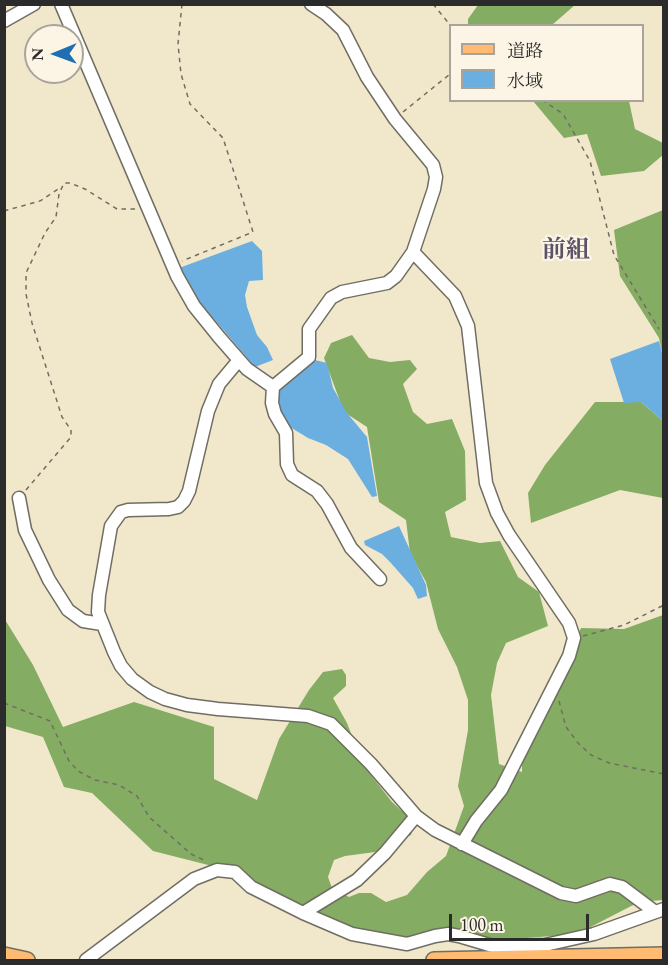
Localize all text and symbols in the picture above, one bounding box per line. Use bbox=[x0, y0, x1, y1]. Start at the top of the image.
north arrow bbox=[24, 24, 84, 84]
legend bbox=[449, 24, 644, 102]
text: 道路 bbox=[507, 39, 543, 62]
text: N bbox=[27, 48, 48, 61]
text: 水域 bbox=[507, 69, 543, 92]
district label: 前組 bbox=[542, 236, 590, 264]
scale bar bbox=[452, 902, 592, 940]
text: 100 m bbox=[460, 913, 504, 936]

